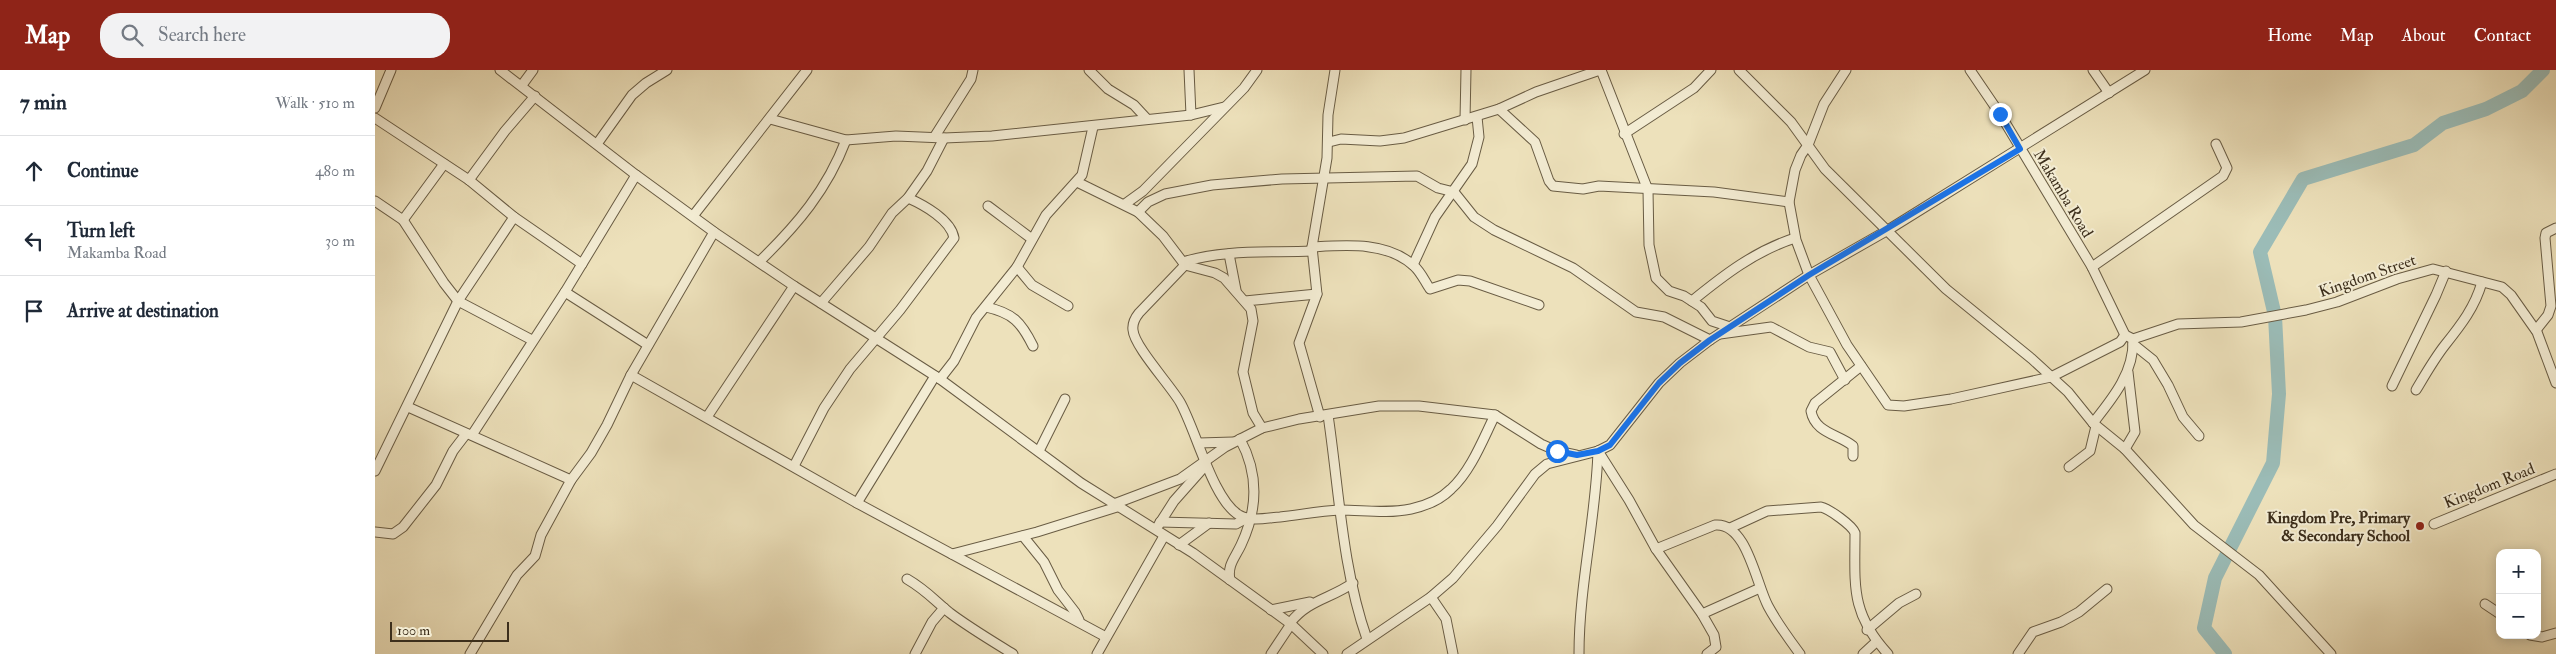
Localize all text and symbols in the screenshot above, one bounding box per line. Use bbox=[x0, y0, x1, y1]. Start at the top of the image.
search box bbox=[100, 13, 450, 58]
text: Map bbox=[25, 20, 70, 51]
icon: search bbox=[118, 21, 146, 49]
text: Search here bbox=[158, 23, 246, 47]
text: Home bbox=[2267, 24, 2312, 47]
text: Map bbox=[2340, 24, 2374, 47]
text: About bbox=[2402, 24, 2446, 47]
text: Contact bbox=[2474, 24, 2531, 47]
text: 7 min bbox=[20, 89, 67, 116]
text: Walk · 510 m bbox=[275, 93, 355, 113]
route end bbox=[1989, 103, 2012, 126]
street label: Makamba Road bbox=[2029, 146, 2097, 241]
icon: ahead bbox=[20, 157, 48, 185]
text: Continue bbox=[67, 159, 138, 183]
text: 480 m bbox=[315, 161, 355, 181]
text: Turn left bbox=[67, 219, 135, 243]
icon: left bbox=[20, 227, 48, 255]
text: 30 m bbox=[325, 231, 355, 251]
text: Makamba Road bbox=[67, 243, 167, 263]
street label: Kingdom Street bbox=[2316, 250, 2419, 302]
icon: arrive bbox=[20, 297, 48, 325]
text: Arrive at destination bbox=[67, 299, 219, 323]
route start bbox=[1546, 440, 1569, 463]
street label: Kingdom Road bbox=[2441, 459, 2538, 513]
place label: Kingdom Pre, Primary & Secondary School bbox=[2267, 508, 2411, 547]
marker: Kingdom Pre, Primary & Secondary School bbox=[2414, 520, 2426, 532]
map controls bbox=[2496, 549, 2541, 639]
button: + bbox=[2496, 549, 2541, 594]
button: − bbox=[2496, 594, 2541, 639]
scale bar bbox=[390, 619, 509, 642]
text: 100 m bbox=[397, 622, 430, 639]

